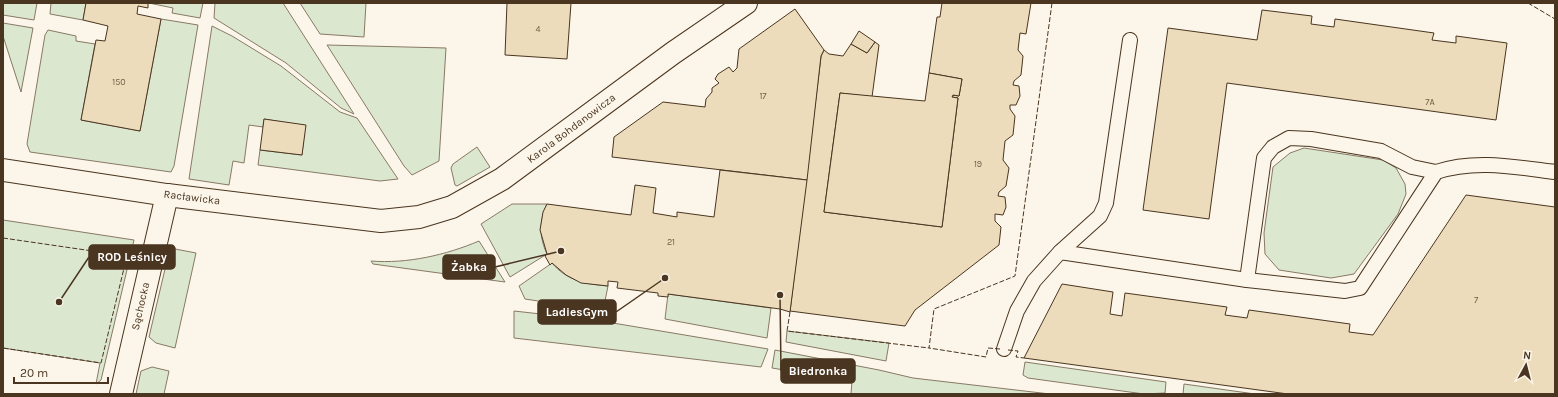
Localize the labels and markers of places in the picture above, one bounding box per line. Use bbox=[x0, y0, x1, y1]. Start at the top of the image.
callout: ROD Leśnicy bbox=[89, 245, 175, 269]
callout: Żabka bbox=[443, 255, 495, 279]
callout: LadiesGym bbox=[538, 300, 616, 324]
callout: Biedronka bbox=[781, 359, 855, 383]

